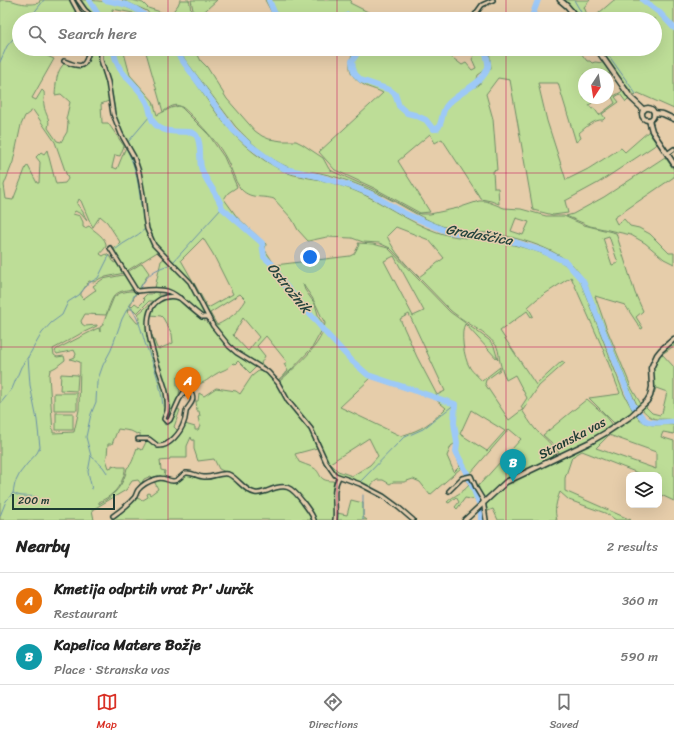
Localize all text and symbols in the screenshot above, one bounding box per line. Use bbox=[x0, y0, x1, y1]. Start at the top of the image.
search box bbox=[12, 12, 662, 56]
text: Search here bbox=[58, 21, 137, 47]
icon: search bbox=[26, 23, 48, 45]
north arrow bbox=[578, 68, 614, 104]
water label: Gradaščica bbox=[444, 217, 515, 253]
your location bbox=[300, 247, 320, 267]
water label: Ostrožnik bbox=[260, 257, 319, 320]
pin: A bbox=[175, 367, 201, 400]
street label: Stranska vas bbox=[534, 410, 611, 466]
pin: B bbox=[500, 449, 526, 482]
map controls bbox=[626, 472, 662, 508]
button: layers bbox=[626, 472, 662, 508]
text: 200 m bbox=[18, 491, 50, 510]
scale bar bbox=[12, 492, 115, 511]
text: Nearby bbox=[16, 531, 70, 561]
text: 2 results bbox=[607, 535, 658, 558]
text: Kmetija odprtih vrat Pr' Jurčk bbox=[54, 576, 253, 602]
text: A bbox=[25, 589, 33, 612]
text: 360 m bbox=[622, 589, 658, 612]
text: Restaurant bbox=[54, 602, 118, 625]
text: Kapelica Matere Božje bbox=[54, 632, 201, 658]
text: B bbox=[25, 645, 33, 668]
text: 590 m bbox=[620, 645, 658, 668]
text: Place · Stranska vas bbox=[54, 658, 170, 681]
tab: Map bbox=[96, 691, 118, 734]
tab: Directions bbox=[309, 691, 358, 734]
tab: Saved bbox=[549, 691, 578, 734]

